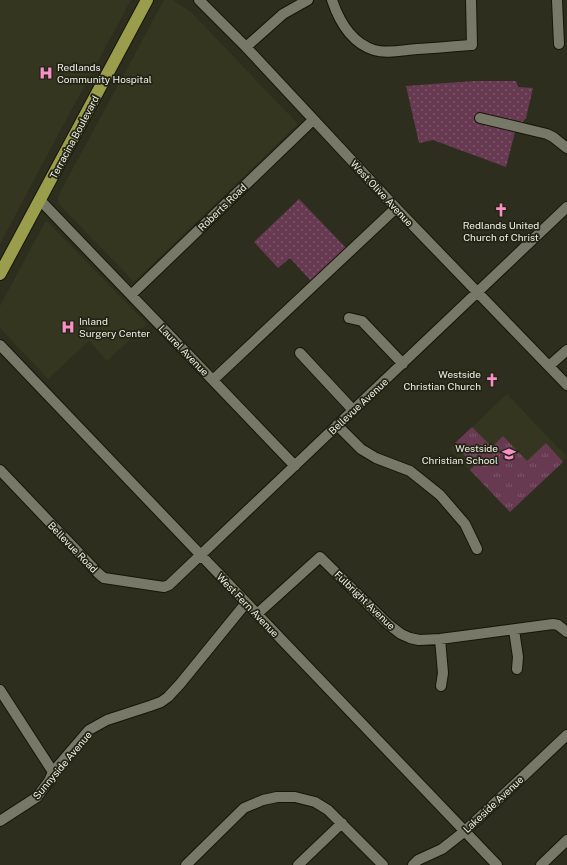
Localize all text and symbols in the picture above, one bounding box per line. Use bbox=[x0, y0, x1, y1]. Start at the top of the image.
place label: Redlands Community Hospital bbox=[57, 61, 152, 85]
hospital icon: Redlands Community Hospital bbox=[38, 65, 54, 81]
street label: Terracina Boulevard bbox=[47, 93, 101, 181]
street label: West Olive Avenue bbox=[348, 157, 416, 229]
street label: Roberts Road bbox=[195, 181, 249, 233]
church icon: Redlands United Church of Christ bbox=[493, 202, 509, 218]
place label: Redlands United Church of Christ bbox=[463, 219, 539, 243]
place label: Inland Surgery Center bbox=[79, 315, 150, 339]
hospital icon: Inland Surgery Center bbox=[60, 319, 76, 335]
street label: Laurel Avenue bbox=[157, 322, 212, 378]
place label: Westside Christian Church bbox=[403, 368, 481, 392]
church icon: Westside Christian Church bbox=[484, 372, 500, 388]
street label: Bellevue Avenue bbox=[326, 375, 390, 437]
place label: Westside Christian School bbox=[422, 442, 498, 466]
school or university icon: Westside Christian School bbox=[501, 446, 517, 462]
street label: Bellevue Road bbox=[46, 519, 100, 575]
street label: Fulbright Avenue bbox=[332, 568, 398, 632]
street label: West Fern Avenue bbox=[215, 571, 282, 640]
street label: Sunnyside Avenue bbox=[30, 728, 94, 801]
street label: Lakeside Avenue bbox=[460, 773, 526, 835]

